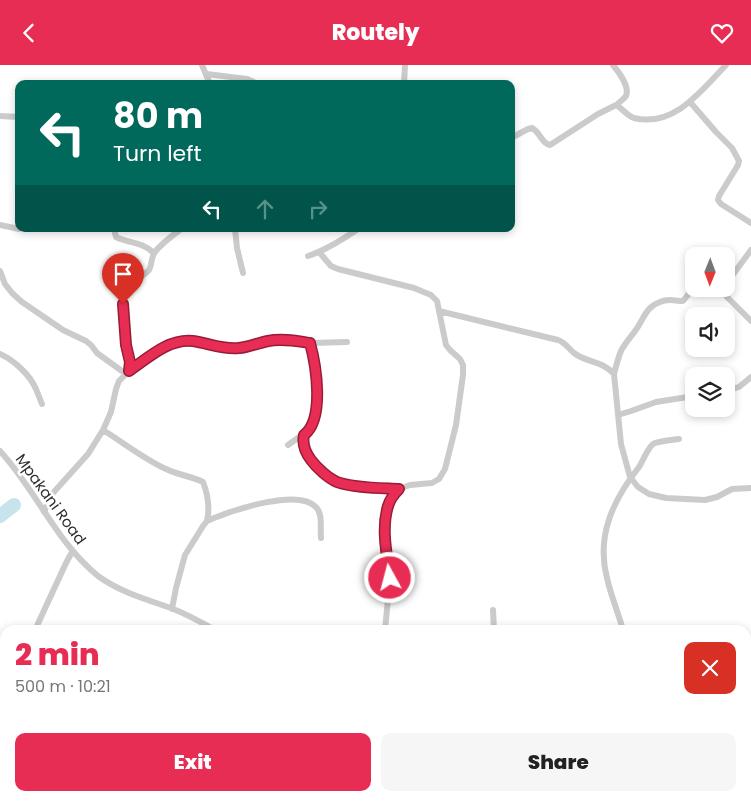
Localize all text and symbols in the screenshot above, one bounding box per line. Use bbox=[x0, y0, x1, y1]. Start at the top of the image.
text: Routely bbox=[332, 17, 419, 48]
icon: back bbox=[15, 19, 43, 47]
icon: heart bbox=[708, 19, 736, 47]
text: 80 m bbox=[113, 91, 203, 140]
icon: left bbox=[30, 100, 95, 165]
text: Turn left bbox=[113, 138, 201, 169]
icon: left bbox=[198, 195, 226, 223]
icon: ahead bbox=[251, 195, 279, 223]
icon: right bbox=[304, 195, 332, 223]
north arrow bbox=[685, 247, 735, 297]
map controls bbox=[685, 247, 735, 417]
pin bbox=[102, 253, 144, 304]
icon: arrive bbox=[109, 260, 137, 288]
button: sound bbox=[685, 307, 735, 357]
button: layers bbox=[685, 367, 735, 417]
street label: Mpakani Road bbox=[11, 449, 91, 549]
position arrow bbox=[363, 551, 415, 603]
text: 2 min bbox=[15, 633, 100, 676]
button: close bbox=[684, 642, 736, 694]
text: 500 m · 10:21 bbox=[15, 675, 111, 698]
button: Exit bbox=[15, 733, 371, 791]
button: Share bbox=[381, 733, 736, 791]

